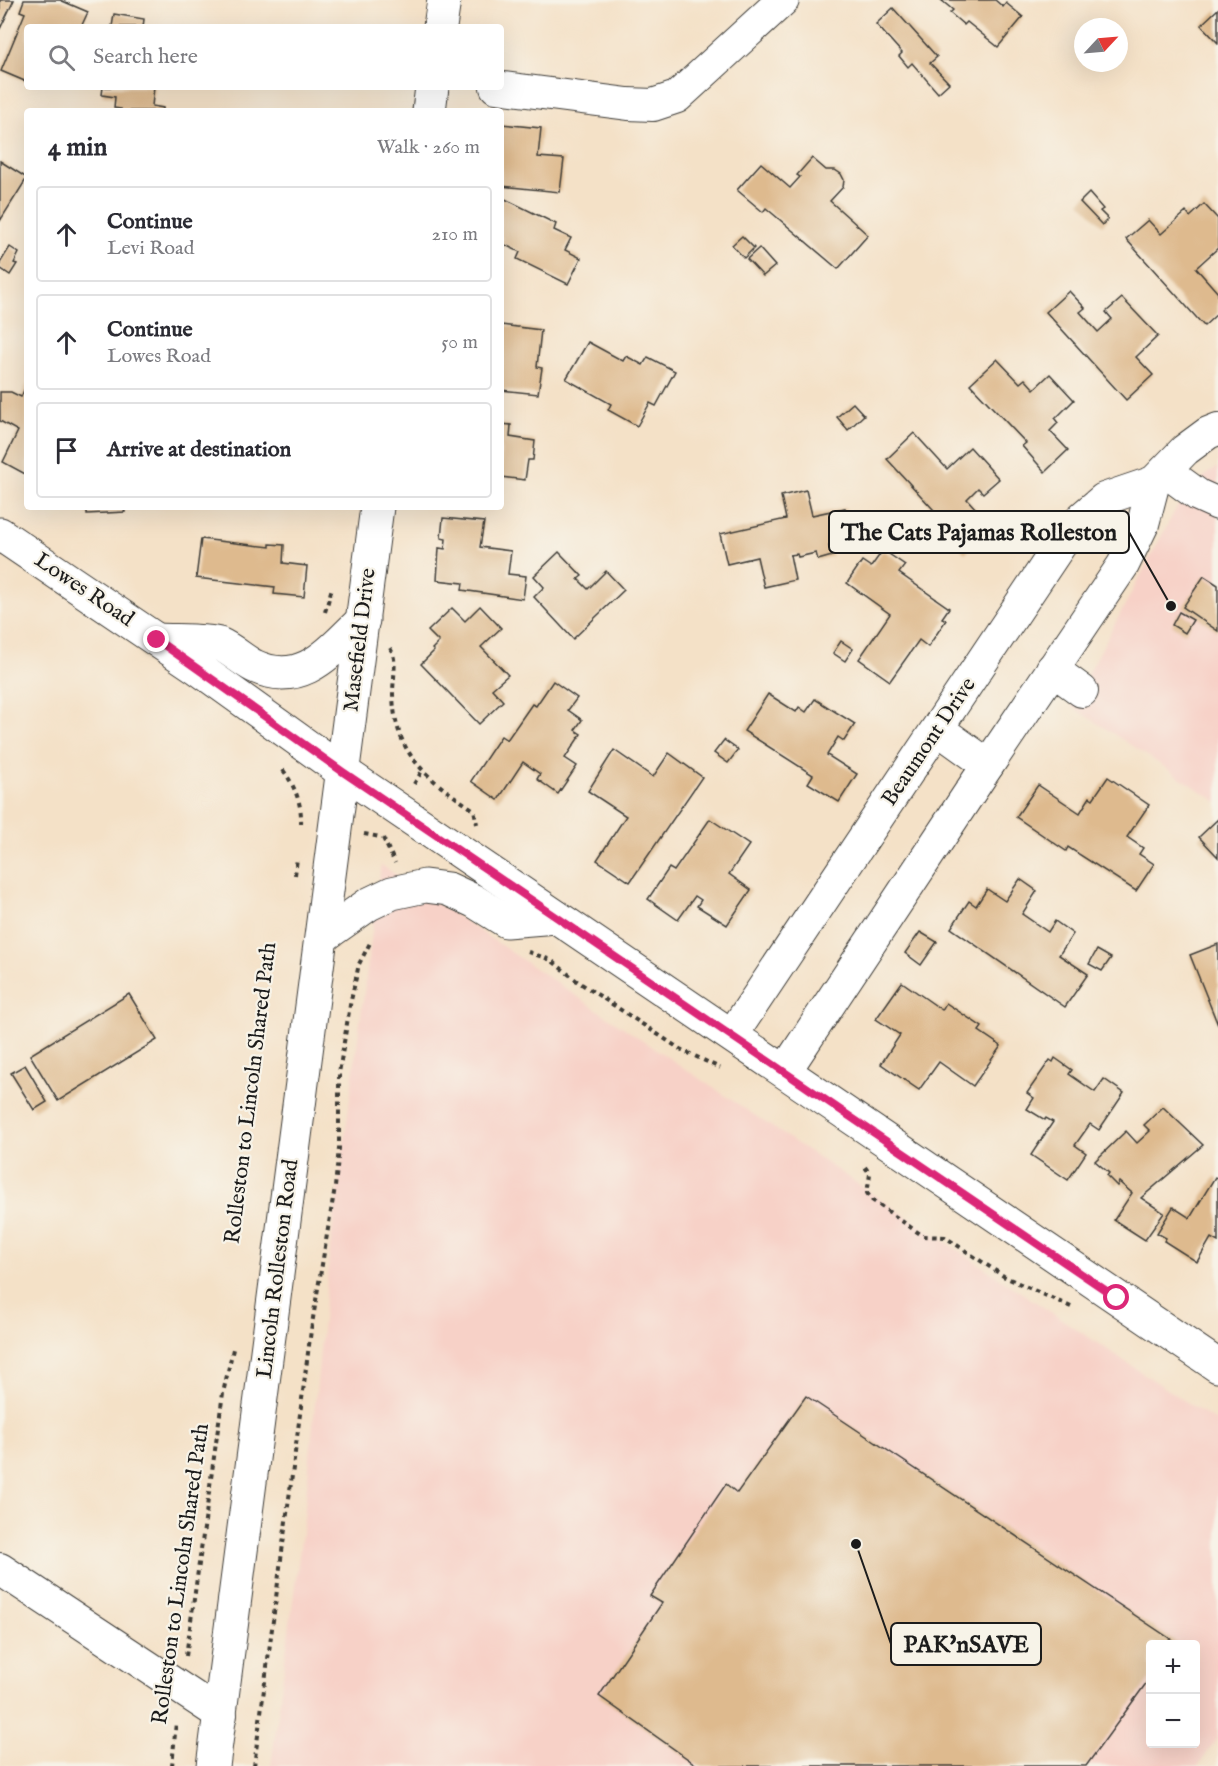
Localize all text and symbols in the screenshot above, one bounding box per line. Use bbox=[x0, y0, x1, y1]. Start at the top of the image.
north arrow bbox=[1074, 18, 1128, 72]
search box bbox=[24, 24, 504, 90]
icon: search bbox=[45, 41, 78, 74]
text: Search here bbox=[93, 43, 198, 71]
text: 4 min bbox=[48, 131, 107, 164]
text: Walk · 260 m bbox=[377, 135, 480, 160]
text: Continue bbox=[107, 208, 193, 236]
icon: ahead bbox=[50, 218, 83, 251]
text: 210 m bbox=[432, 222, 478, 247]
text: Levi Road bbox=[107, 236, 194, 261]
text: Continue bbox=[107, 316, 193, 344]
icon: ahead bbox=[50, 326, 83, 359]
text: 50 m bbox=[441, 330, 478, 355]
text: Lowes Road bbox=[107, 344, 211, 369]
icon: arrive bbox=[50, 434, 83, 467]
text: Arrive at destination bbox=[107, 436, 291, 464]
callout: The Cats Pajamas Rolleston bbox=[829, 511, 1129, 553]
text: The Cats Pajamas Rolleston bbox=[840, 518, 1117, 549]
street label: Lowes Road bbox=[29, 546, 139, 634]
street label: Masefield Drive bbox=[337, 567, 383, 713]
route end bbox=[143, 626, 169, 652]
street label: Beaumont Drive bbox=[876, 672, 982, 812]
street label: Rolleston to Lincoln Shared Path bbox=[219, 940, 283, 1245]
street label: Lincoln Rolleston Road bbox=[251, 1157, 305, 1380]
route start bbox=[1103, 1284, 1129, 1310]
street label: Rolleston to Lincoln Shared Path bbox=[146, 1421, 216, 1726]
callout: PAK'nSAVE bbox=[891, 1623, 1041, 1665]
text: PAK'nSAVE bbox=[903, 1630, 1029, 1661]
map controls bbox=[1146, 1640, 1200, 1748]
button: + bbox=[1146, 1640, 1200, 1694]
button: − bbox=[1146, 1694, 1200, 1748]

